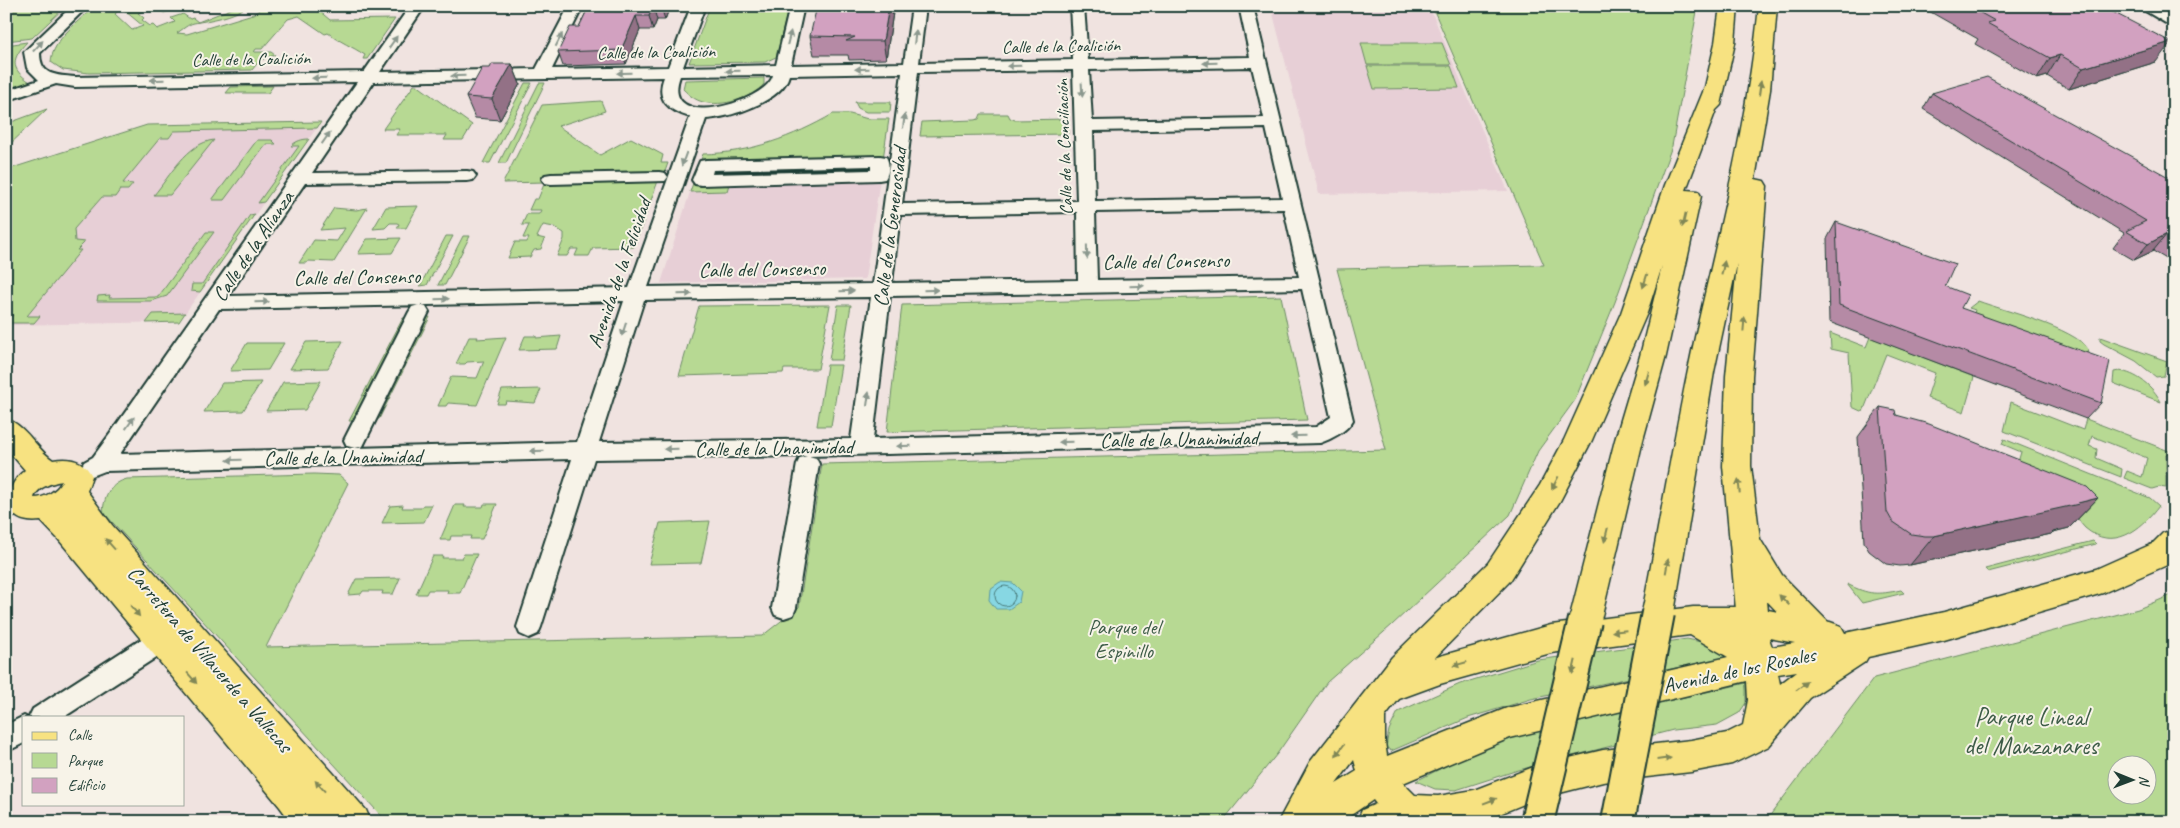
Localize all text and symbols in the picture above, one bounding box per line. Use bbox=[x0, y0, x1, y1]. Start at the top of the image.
one-way arrow bbox=[911, 29, 919, 45]
one-way arrow bbox=[785, 31, 793, 46]
one-way arrow bbox=[555, 33, 563, 47]
street label: Calle de la Coalición bbox=[1002, 34, 1121, 58]
one-way arrow bbox=[388, 35, 398, 48]
one-way arrow bbox=[32, 40, 43, 53]
street label: Calle de la Coalición bbox=[597, 40, 716, 64]
street label: Calle de la Coalición bbox=[192, 47, 311, 71]
one-way arrow bbox=[1202, 59, 1218, 67]
one-way arrow bbox=[1006, 62, 1022, 70]
one-way arrow bbox=[854, 65, 870, 73]
one-way arrow bbox=[725, 67, 741, 75]
one-way arrow bbox=[616, 69, 632, 77]
one-way arrow bbox=[450, 72, 466, 80]
one-way arrow bbox=[311, 74, 327, 82]
one-way arrow bbox=[149, 77, 165, 85]
street label: Calle de la Conciliación bbox=[1051, 78, 1077, 215]
one-way arrow bbox=[1757, 80, 1765, 96]
one-way arrow bbox=[1079, 82, 1087, 98]
one-way arrow bbox=[900, 112, 908, 128]
one-way arrow bbox=[321, 131, 331, 145]
street label: Calle de la Generosidad bbox=[867, 143, 913, 308]
one-way arrow bbox=[680, 152, 688, 167]
street label: Calle de la Alianza bbox=[206, 184, 301, 306]
street label: Avenida de la Felicidad bbox=[581, 192, 658, 351]
one-way arrow bbox=[1680, 212, 1688, 227]
one-way arrow bbox=[1083, 245, 1091, 261]
street label: Calle del Consenso bbox=[1102, 247, 1231, 275]
street label: Calle del Consenso bbox=[698, 255, 827, 283]
one-way arrow bbox=[1720, 260, 1728, 276]
street label: Calle del Consenso bbox=[293, 263, 422, 291]
one-way arrow bbox=[1641, 274, 1649, 289]
one-way arrow bbox=[1129, 282, 1145, 290]
one-way arrow bbox=[923, 285, 939, 293]
one-way arrow bbox=[840, 287, 856, 295]
one-way arrow bbox=[677, 289, 693, 297]
one-way arrow bbox=[435, 294, 451, 302]
one-way arrow bbox=[255, 298, 271, 306]
one-way arrow bbox=[1740, 315, 1748, 331]
one-way arrow bbox=[620, 321, 627, 336]
one-way arrow bbox=[1642, 370, 1650, 385]
one-way arrow bbox=[864, 390, 872, 406]
one-way arrow bbox=[125, 416, 135, 430]
street label: Calle de la Unanimidad bbox=[1100, 425, 1261, 453]
one-way arrow bbox=[1290, 432, 1306, 440]
street label: Calle de la Unanimidad bbox=[695, 434, 856, 462]
one-way arrow bbox=[1058, 438, 1074, 446]
one-way arrow bbox=[895, 442, 911, 450]
street label: Calle de la Unanimidad bbox=[264, 443, 425, 471]
one-way arrow bbox=[663, 445, 679, 453]
one-way arrow bbox=[528, 448, 544, 456]
one-way arrow bbox=[226, 456, 242, 464]
one-way arrow bbox=[1551, 476, 1559, 491]
one-way arrow bbox=[1735, 478, 1743, 494]
one-way arrow bbox=[1602, 528, 1610, 543]
one-way arrow bbox=[104, 539, 116, 551]
one-way arrow bbox=[1664, 557, 1672, 573]
street label: Carretera de Villaverde a Vallecas bbox=[122, 560, 299, 759]
one-way arrow bbox=[1778, 595, 1790, 607]
one-way arrow bbox=[130, 605, 141, 618]
park label: Parque del Espinillo bbox=[1088, 614, 1163, 664]
one-way arrow bbox=[1610, 628, 1626, 636]
street label: Avenida de los Rosales bbox=[1660, 641, 1819, 699]
one-way arrow bbox=[1570, 660, 1578, 675]
one-way arrow bbox=[1453, 661, 1468, 669]
one-way arrow bbox=[186, 671, 198, 683]
one-way arrow bbox=[1795, 681, 1808, 692]
park label: Parque Lineal del Manzanares bbox=[1964, 701, 2100, 762]
legend bbox=[22, 716, 185, 806]
text: Calle bbox=[68, 726, 93, 745]
one-way arrow bbox=[1335, 743, 1345, 757]
text: Parque bbox=[68, 752, 104, 771]
one-way arrow bbox=[1656, 755, 1672, 763]
north arrow bbox=[2108, 756, 2158, 806]
text: Edificio bbox=[68, 776, 106, 795]
text: N bbox=[2136, 776, 2153, 787]
one-way arrow bbox=[314, 780, 326, 792]
one-way arrow bbox=[1482, 797, 1497, 804]

